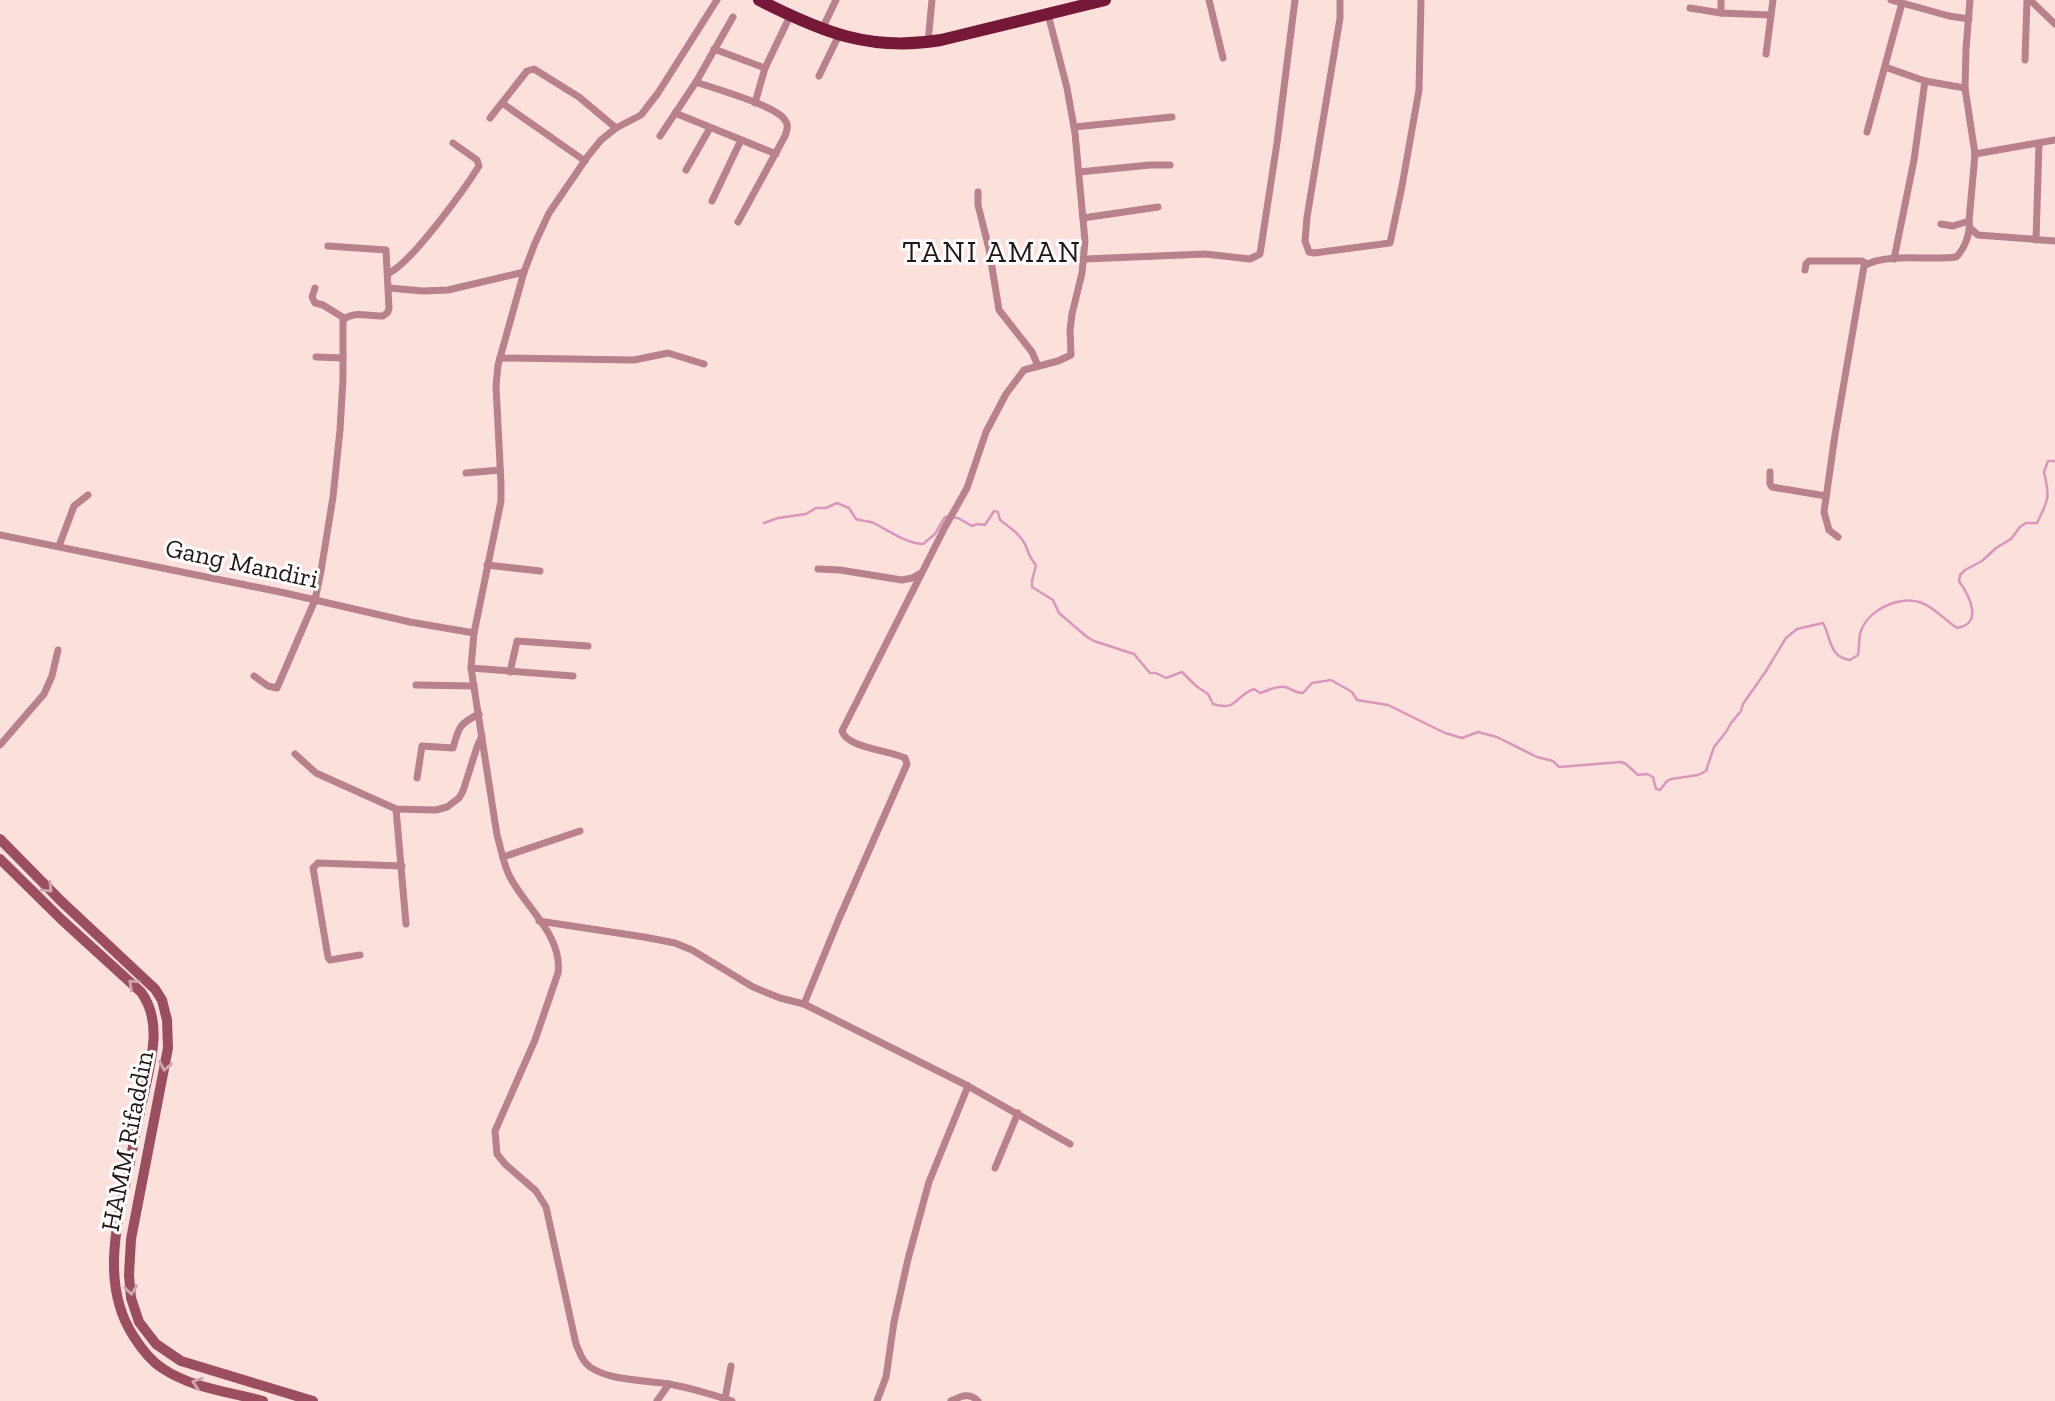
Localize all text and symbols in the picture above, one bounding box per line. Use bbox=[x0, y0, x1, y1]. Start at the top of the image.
district label: TANI AMAN bbox=[902, 234, 1082, 270]
street label: Gang Mandiri bbox=[163, 531, 321, 595]
one-way arrow bbox=[40, 879, 53, 892]
one-way arrow bbox=[128, 980, 141, 992]
street label: HAMM Rifaddin bbox=[94, 1048, 160, 1234]
one-way arrow bbox=[158, 1060, 173, 1072]
one-way arrow bbox=[123, 1284, 138, 1296]
one-way arrow bbox=[191, 1377, 203, 1392]

